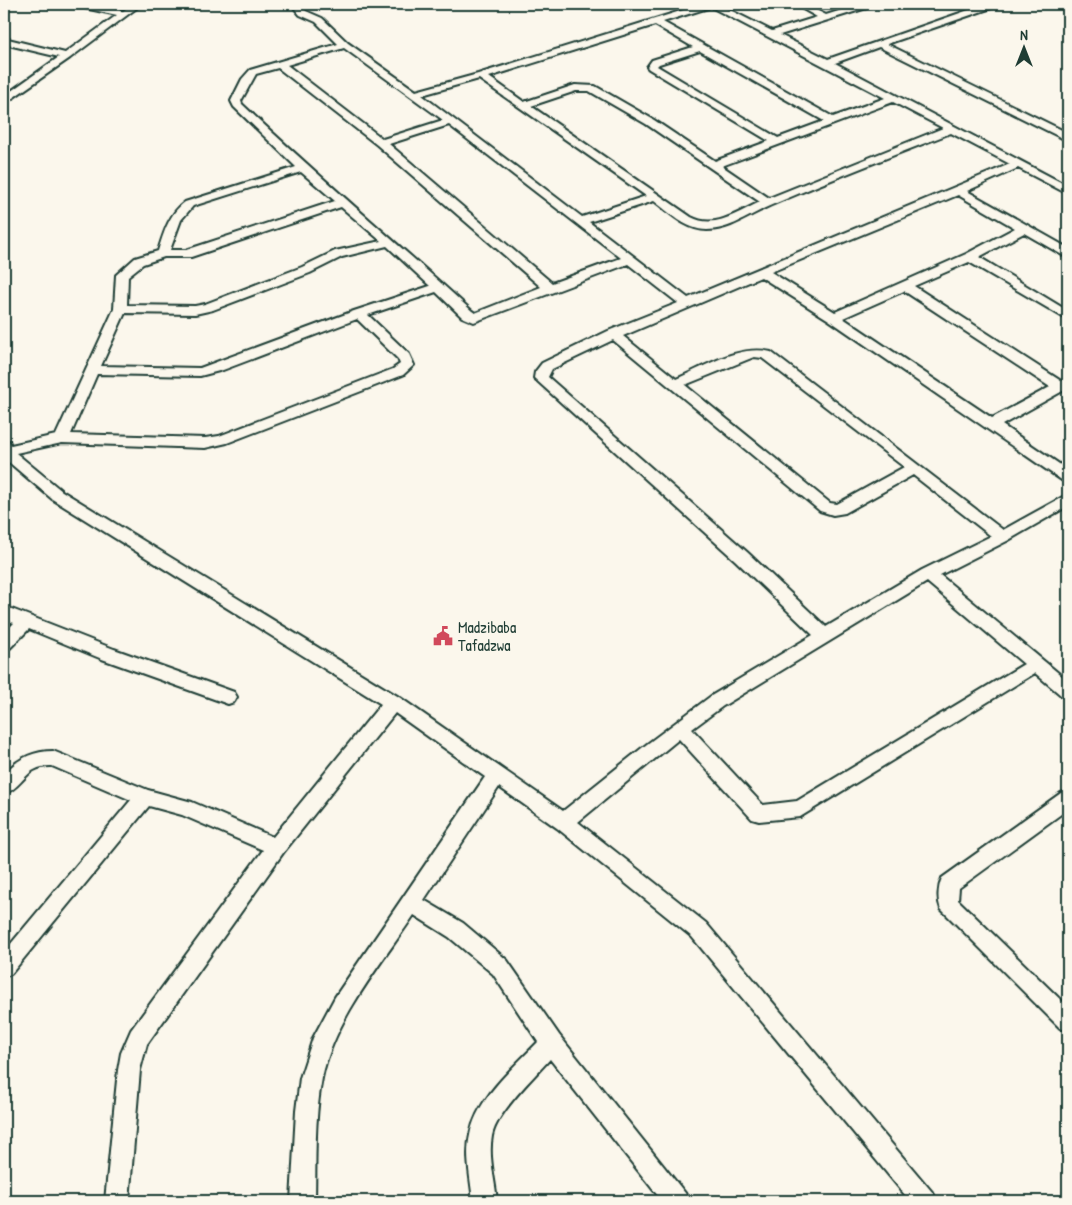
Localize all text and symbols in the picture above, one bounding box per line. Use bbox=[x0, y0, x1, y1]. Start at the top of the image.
north arrow bbox=[1000, 22, 1050, 72]
text: N bbox=[1020, 25, 1028, 44]
place label: Madzibaba Tafadzwa bbox=[458, 616, 516, 656]
public building icon: Madzibaba Tafadzwa bbox=[432, 625, 454, 647]

